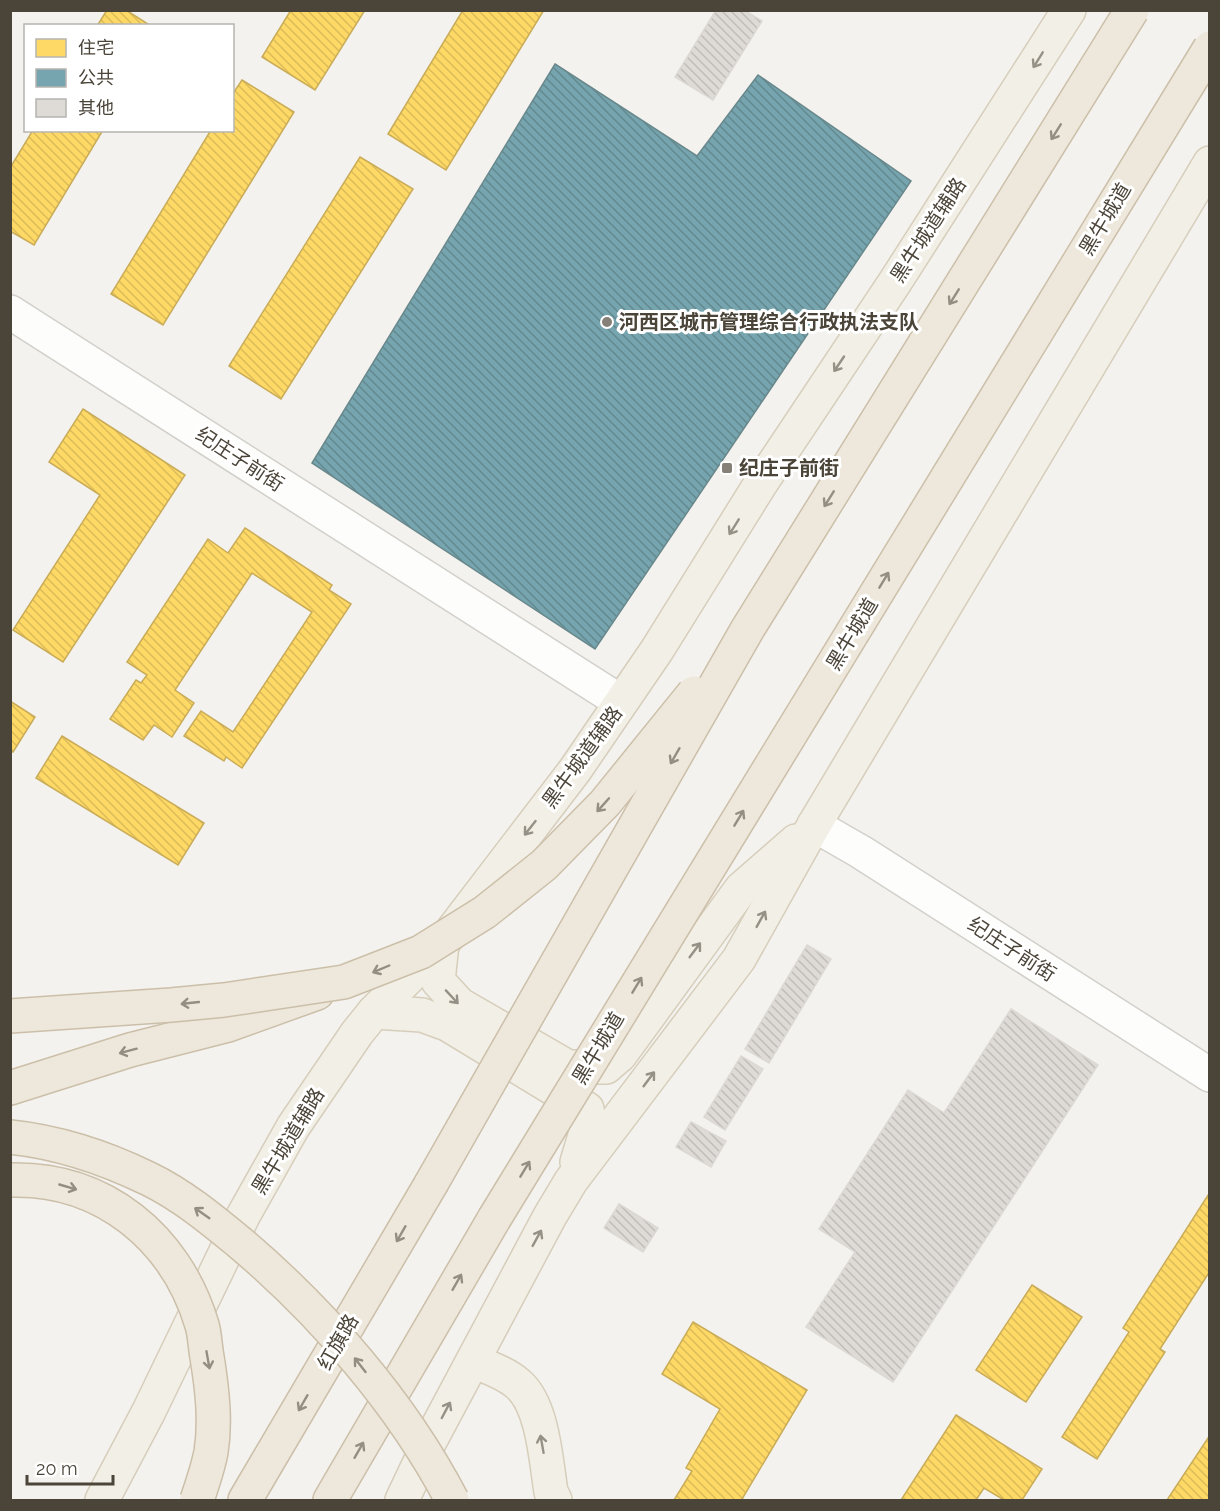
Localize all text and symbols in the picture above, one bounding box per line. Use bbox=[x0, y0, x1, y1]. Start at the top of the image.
legend bbox=[24, 24, 234, 132]
text: 住宅 bbox=[78, 37, 114, 58]
one-way arrow bbox=[1032, 51, 1044, 68]
text: 公共 bbox=[78, 67, 114, 88]
text: 其他 bbox=[78, 97, 114, 118]
one-way arrow bbox=[1050, 123, 1062, 140]
street label: 黑牛城道辅路 bbox=[885, 173, 971, 287]
street label: 黑牛城道 bbox=[1074, 179, 1136, 259]
one-way arrow bbox=[947, 288, 959, 305]
place label: 河西区城市管理综合行政执法支队 bbox=[619, 310, 919, 334]
marker: 河西区城市管理综合行政执法支队 bbox=[600, 315, 614, 329]
one-way arrow bbox=[833, 355, 846, 372]
street label: 纪庄子前街 bbox=[192, 422, 288, 496]
place label: 纪庄子前街 bbox=[739, 456, 839, 480]
marker: 纪庄子前街 bbox=[720, 461, 734, 475]
one-way arrow bbox=[822, 490, 834, 507]
one-way arrow bbox=[727, 519, 740, 536]
one-way arrow bbox=[879, 572, 891, 589]
street label: 黑牛城道 bbox=[821, 594, 883, 674]
street label: 黑牛城道辅路 bbox=[537, 701, 627, 813]
one-way arrow bbox=[669, 747, 680, 765]
one-way arrow bbox=[596, 797, 610, 812]
one-way arrow bbox=[733, 810, 745, 827]
one-way arrow bbox=[524, 820, 537, 836]
one-way arrow bbox=[756, 911, 767, 929]
street label: 纪庄子前街 bbox=[964, 912, 1060, 986]
one-way arrow bbox=[689, 943, 701, 959]
one-way arrow bbox=[372, 963, 390, 975]
one-way arrow bbox=[632, 977, 644, 994]
one-way arrow bbox=[445, 989, 459, 1004]
one-way arrow bbox=[180, 998, 200, 1009]
street label: 黑牛城道 bbox=[567, 1008, 629, 1088]
one-way arrow bbox=[119, 1045, 138, 1057]
one-way arrow bbox=[643, 1071, 656, 1087]
street label: 黑牛城道辅路 bbox=[247, 1083, 329, 1199]
one-way arrow bbox=[519, 1161, 531, 1178]
one-way arrow bbox=[58, 1182, 77, 1193]
one-way arrow bbox=[194, 1207, 210, 1219]
one-way arrow bbox=[395, 1225, 407, 1242]
one-way arrow bbox=[531, 1230, 543, 1247]
one-way arrow bbox=[452, 1273, 464, 1290]
street label: 红旗路 bbox=[313, 1310, 363, 1374]
one-way arrow bbox=[202, 1350, 213, 1370]
one-way arrow bbox=[354, 1358, 367, 1374]
one-way arrow bbox=[296, 1394, 308, 1411]
one-way arrow bbox=[440, 1402, 452, 1419]
one-way arrow bbox=[536, 1434, 547, 1454]
one-way arrow bbox=[354, 1442, 366, 1459]
scale bar bbox=[27, 1448, 112, 1486]
text: 20 m bbox=[36, 1458, 78, 1479]

